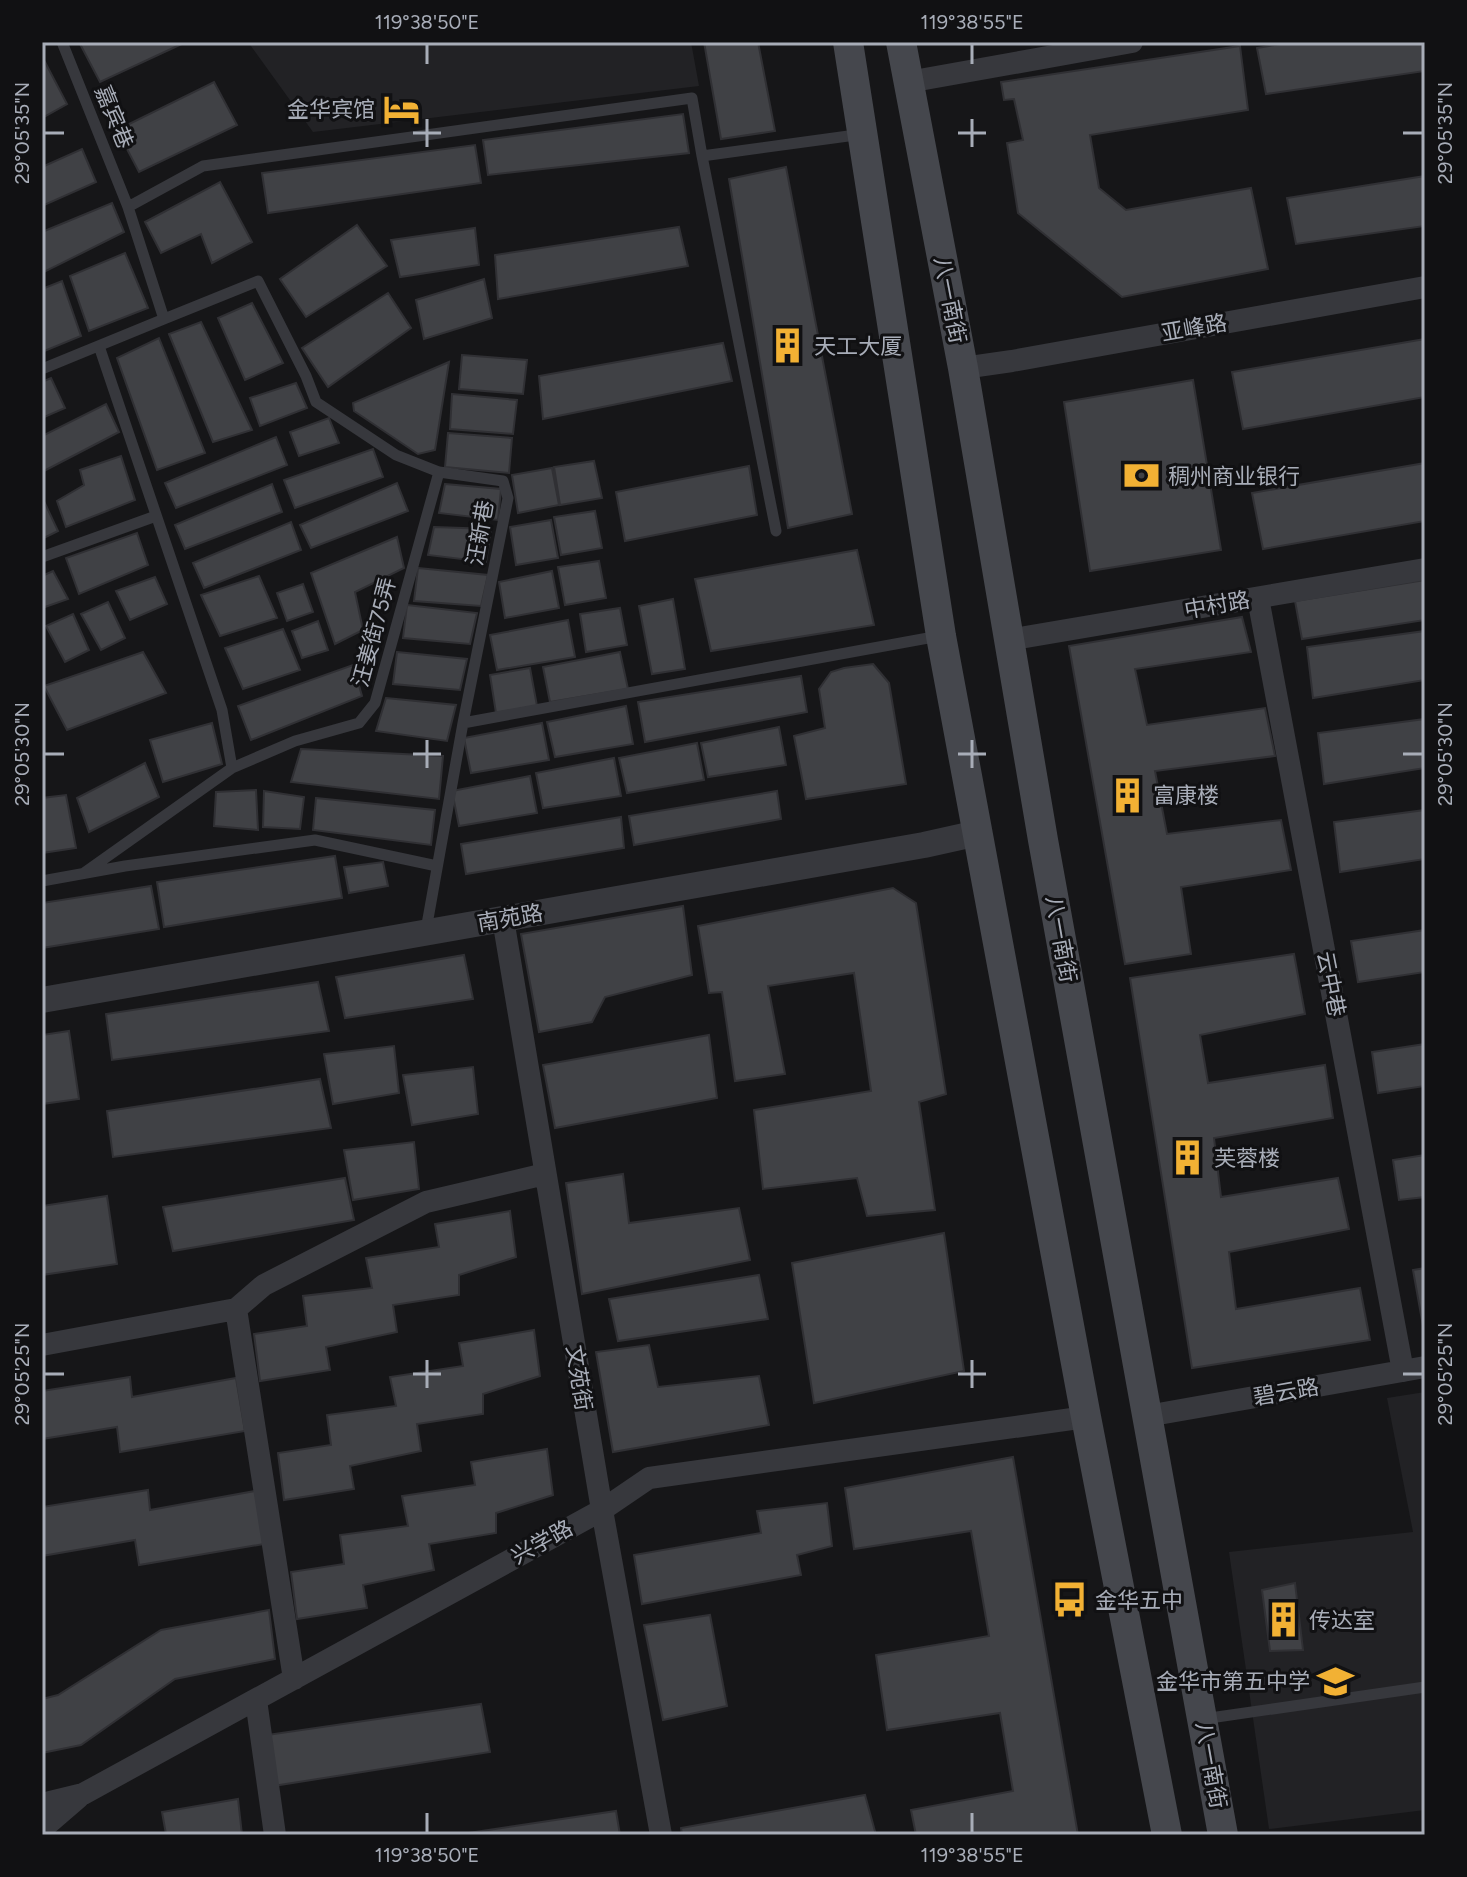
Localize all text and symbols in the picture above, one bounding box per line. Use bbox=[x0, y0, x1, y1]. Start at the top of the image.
text: 119°38'50"E bbox=[375, 10, 479, 34]
text: 119°38'55"E bbox=[920, 10, 1024, 34]
street label: 嘉宾巷 bbox=[89, 81, 139, 153]
text: 29°05'35"N bbox=[10, 82, 34, 184]
text: 29°05'35"N bbox=[1433, 82, 1457, 184]
hotel icon: 金华宾馆 bbox=[382, 90, 420, 128]
place label: 金华宾馆 bbox=[287, 96, 375, 123]
street label: 八一南街 bbox=[928, 254, 972, 346]
street label: 亚峰路 bbox=[1159, 309, 1229, 347]
building icon: 天工大厦 bbox=[769, 327, 807, 365]
place label: 天工大厦 bbox=[814, 333, 902, 360]
bank icon: 稠州商业银行 bbox=[1123, 457, 1161, 495]
place label: 稠州商业银行 bbox=[1168, 463, 1300, 490]
street label: 汪新巷 bbox=[461, 498, 499, 568]
street label: 汪姜街75弄 bbox=[346, 574, 402, 690]
street label: 中村路 bbox=[1182, 586, 1252, 624]
text: 29°05'30"N bbox=[10, 702, 34, 806]
text: 29°05'30"N bbox=[1433, 702, 1457, 806]
building icon: 富康楼 bbox=[1108, 776, 1146, 814]
place label: 富康楼 bbox=[1153, 782, 1219, 809]
street label: 八一南街 bbox=[1040, 893, 1082, 985]
street label: 南苑路 bbox=[475, 899, 545, 937]
street label: 云中巷 bbox=[1311, 949, 1351, 1019]
building icon: 芙蓉楼 bbox=[1169, 1139, 1207, 1177]
place label: 芙蓉楼 bbox=[1214, 1145, 1280, 1172]
text: 29°05'25"N bbox=[10, 1323, 34, 1425]
text: 29°05'25"N bbox=[1433, 1323, 1457, 1425]
street label: 文苑街 bbox=[561, 1343, 597, 1413]
street label: 碧云路 bbox=[1251, 1373, 1321, 1411]
street label: 兴学路 bbox=[507, 1514, 577, 1570]
bus stop icon: 金华五中 bbox=[1050, 1581, 1088, 1619]
place label: 金华五中 bbox=[1095, 1587, 1183, 1614]
building icon: 传达室 bbox=[1264, 1601, 1302, 1639]
place label: 传达室 bbox=[1309, 1607, 1375, 1634]
school or university icon: 金华市第五中学 bbox=[1317, 1662, 1355, 1700]
place label: 金华市第五中学 bbox=[1156, 1668, 1310, 1695]
street label: 八一南街 bbox=[1190, 1719, 1232, 1811]
text: 119°38'50"E bbox=[375, 1843, 479, 1867]
text: 119°38'55"E bbox=[920, 1843, 1024, 1867]

